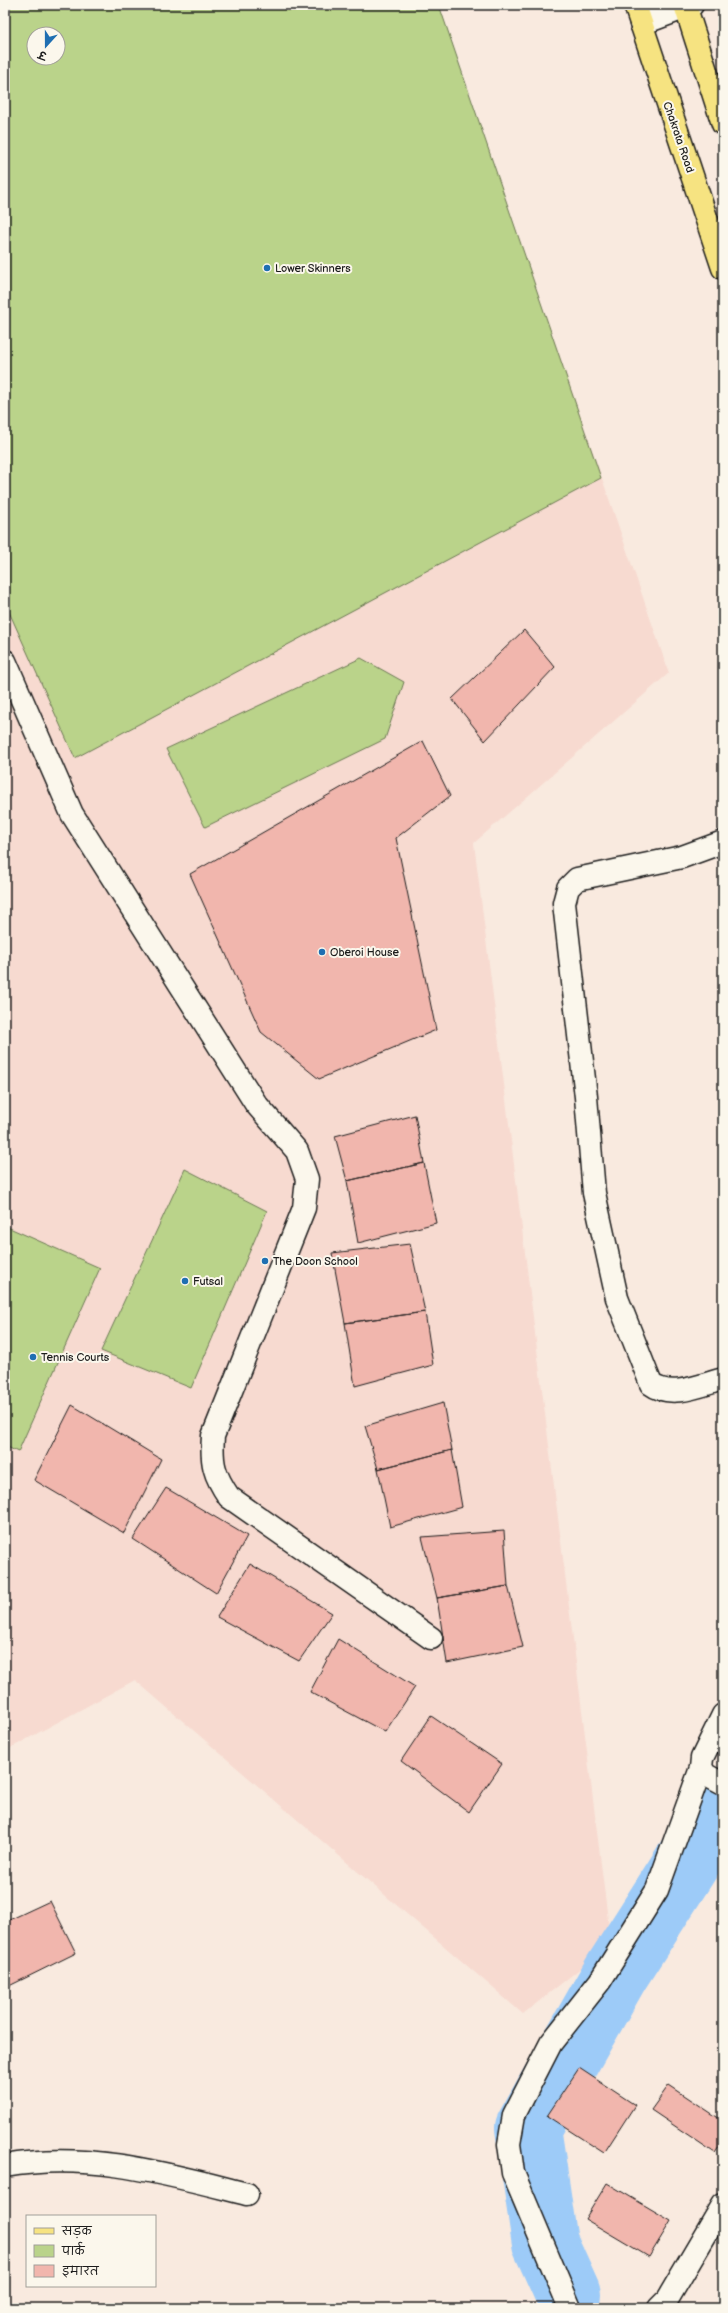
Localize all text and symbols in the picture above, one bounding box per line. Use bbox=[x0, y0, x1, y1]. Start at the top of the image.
north arrow bbox=[26, 26, 66, 66]
text: उ bbox=[35, 47, 49, 63]
street label: Chakrata Road bbox=[660, 100, 697, 174]
place label: Lower Skinners bbox=[275, 262, 351, 275]
marker: Lower Skinners bbox=[262, 263, 272, 273]
place label: Oberoi House bbox=[330, 946, 399, 959]
marker: Oberoi House bbox=[317, 947, 327, 957]
place label: The Doon School bbox=[273, 1255, 358, 1268]
marker: The Doon School bbox=[260, 1256, 270, 1266]
place label: Futsal bbox=[193, 1275, 223, 1288]
marker: Futsal bbox=[180, 1276, 190, 1286]
place label: Tennis Courts bbox=[41, 1351, 110, 1364]
marker: Tennis Courts bbox=[28, 1352, 38, 1362]
legend bbox=[26, 2215, 156, 2287]
text: सड़क bbox=[61, 2224, 93, 2239]
text: पार्क bbox=[61, 2241, 86, 2259]
text: इमारत bbox=[62, 2264, 100, 2279]

